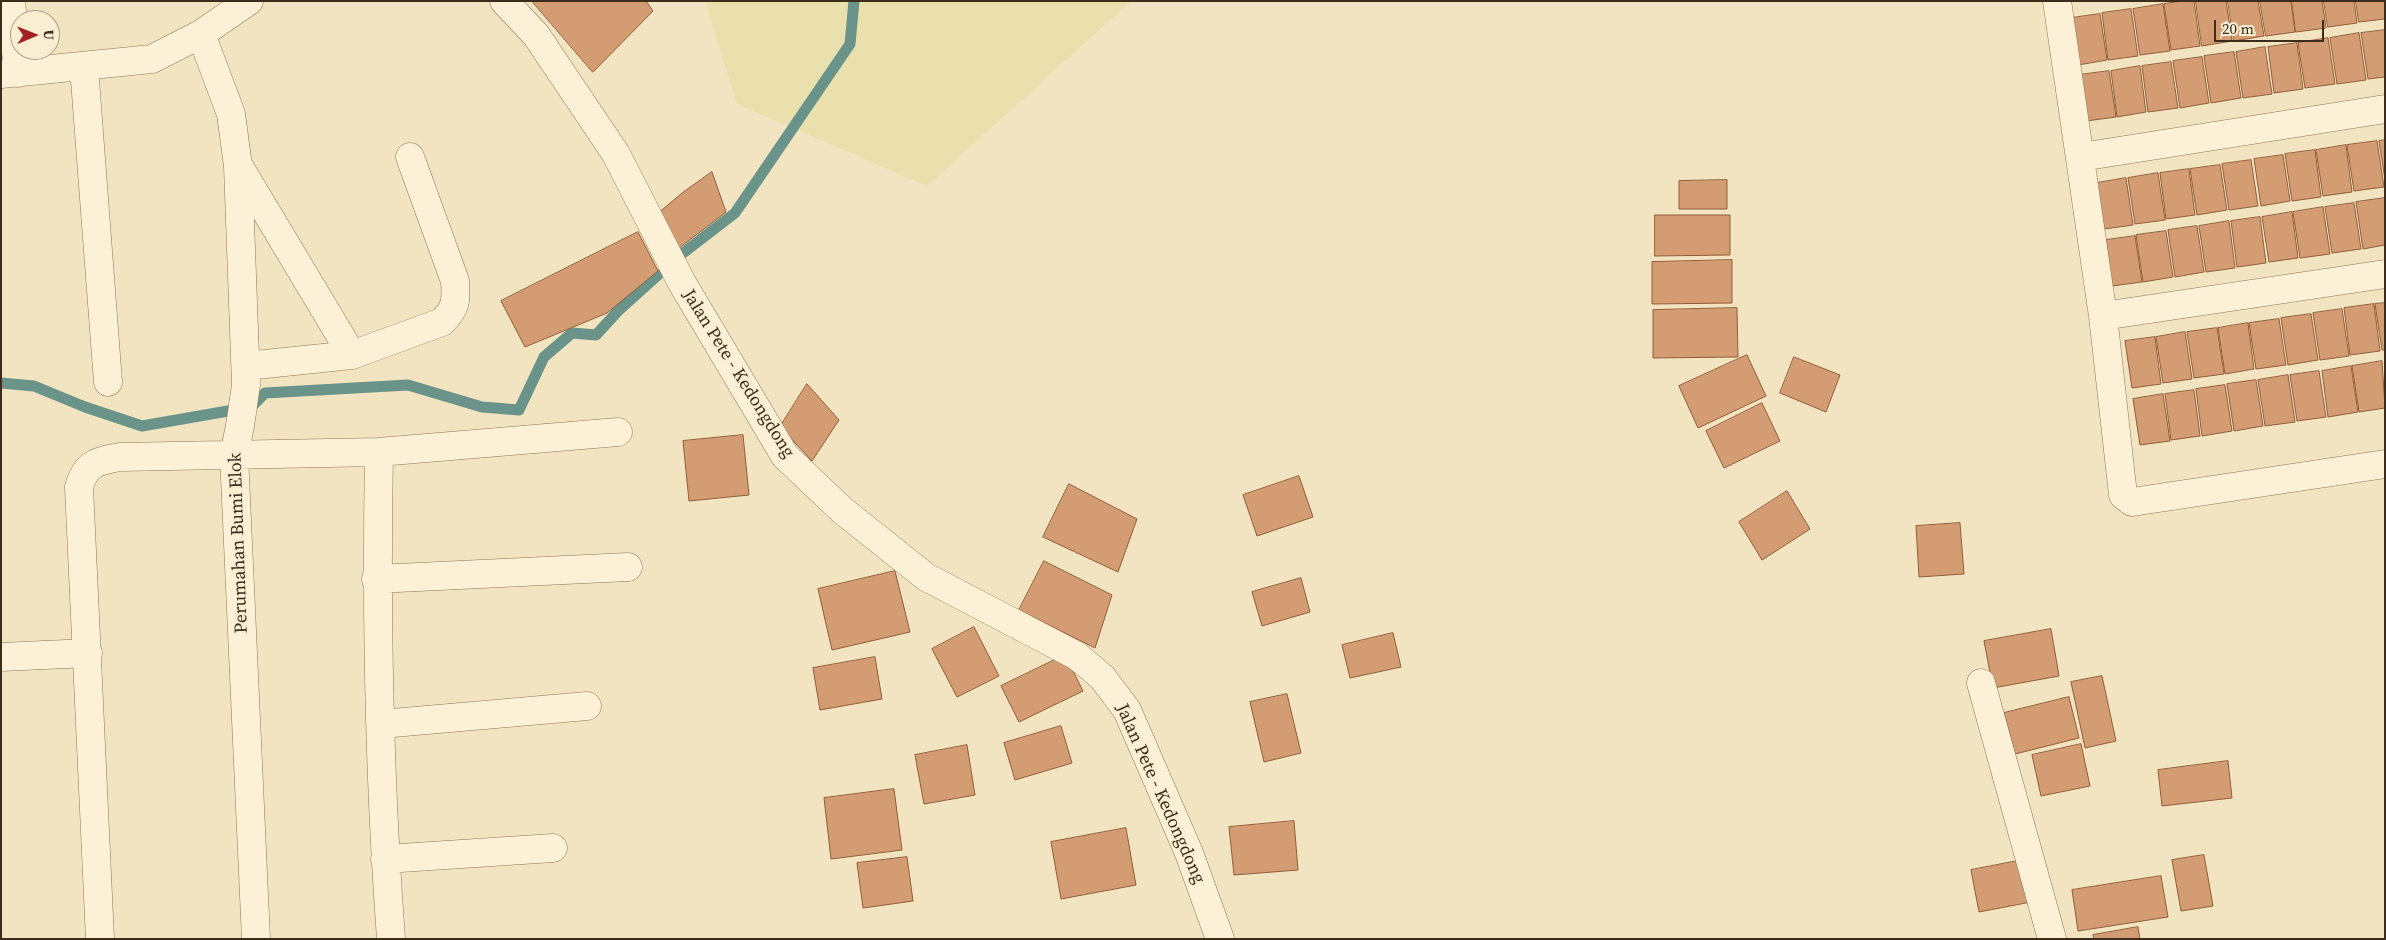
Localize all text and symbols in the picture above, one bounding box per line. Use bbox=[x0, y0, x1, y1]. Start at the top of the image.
north arrow bbox=[10, 10, 60, 60]
scale bar bbox=[2216, 10, 2326, 42]
text: 20 m bbox=[2222, 18, 2254, 39]
text: U bbox=[39, 29, 59, 40]
street label: Jalan Pete - Kedongdong bbox=[677, 286, 799, 462]
street label: Perumahan Bumi Elok bbox=[225, 452, 253, 634]
street label: Jalan Pete - Kedongdong bbox=[1111, 701, 1209, 887]

